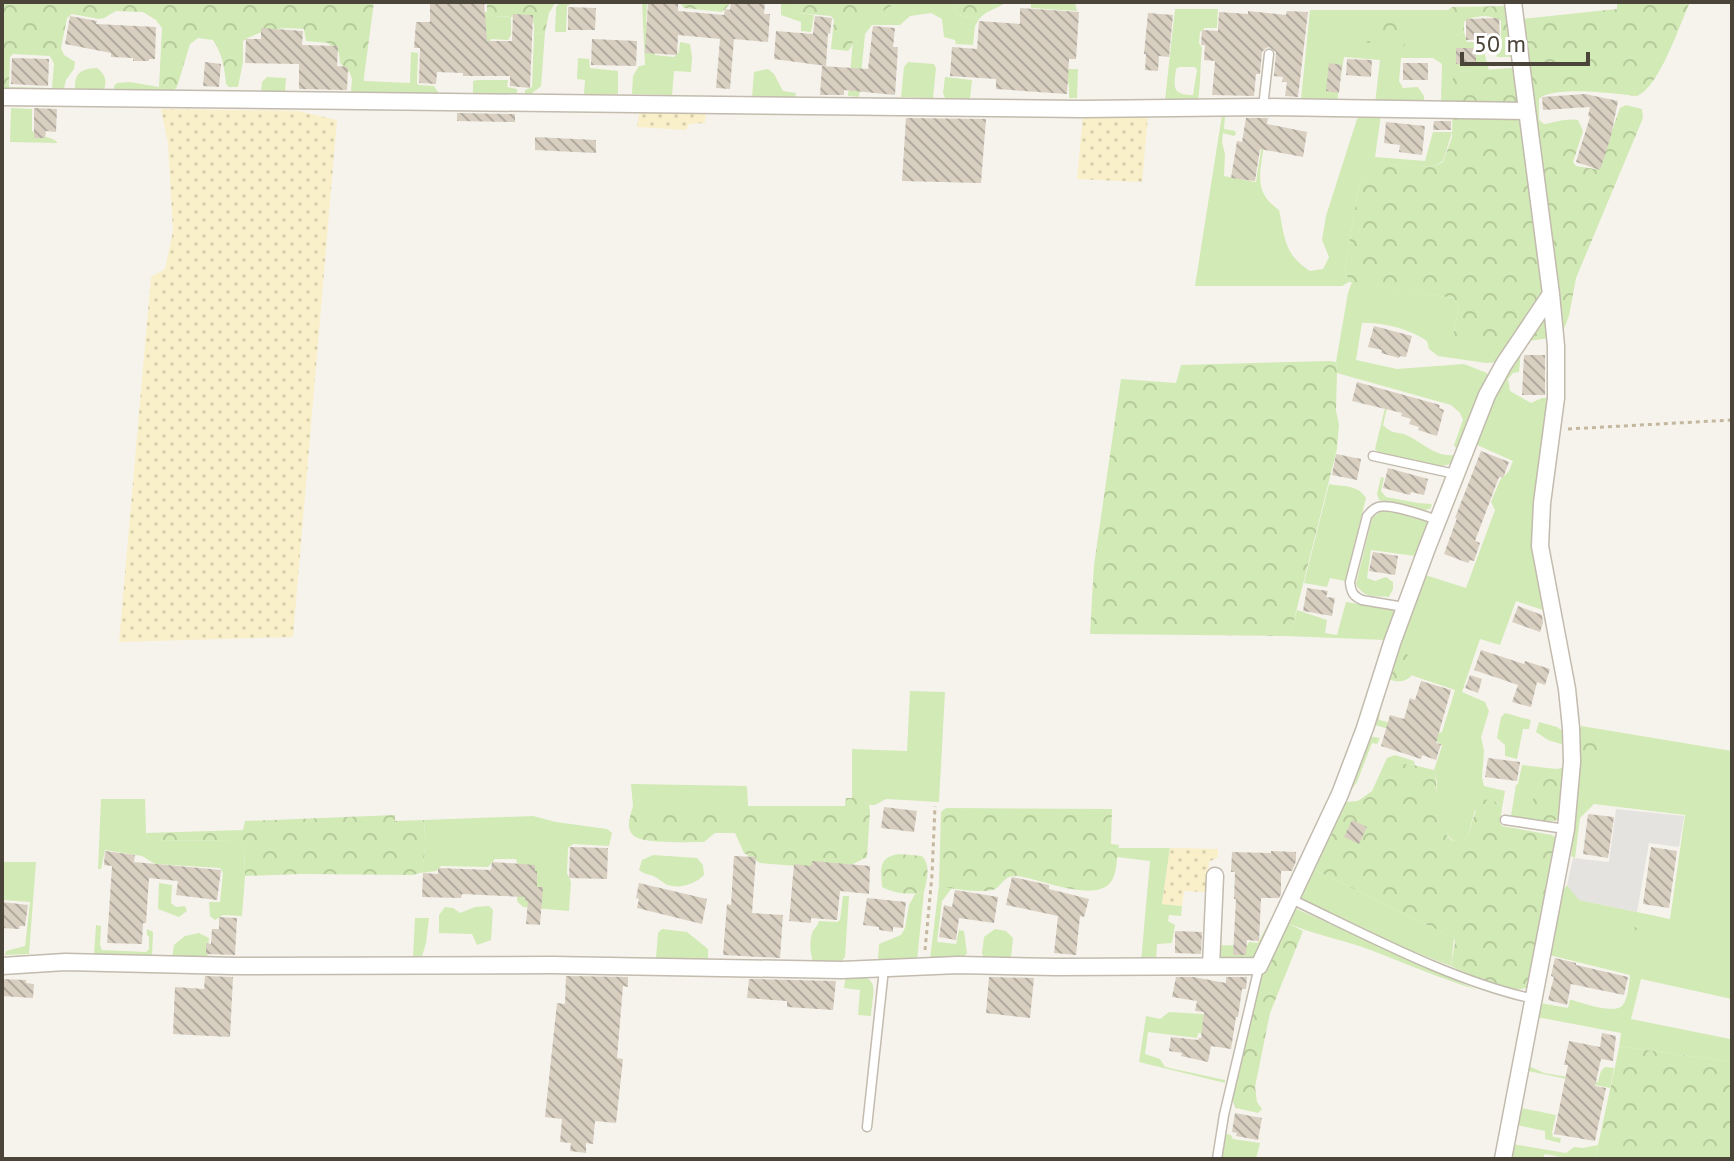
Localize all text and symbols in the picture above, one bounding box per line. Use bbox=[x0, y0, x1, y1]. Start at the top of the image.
scale bar bbox=[1462, 16, 1588, 66]
text: 50 m bbox=[1474, 28, 1526, 59]

